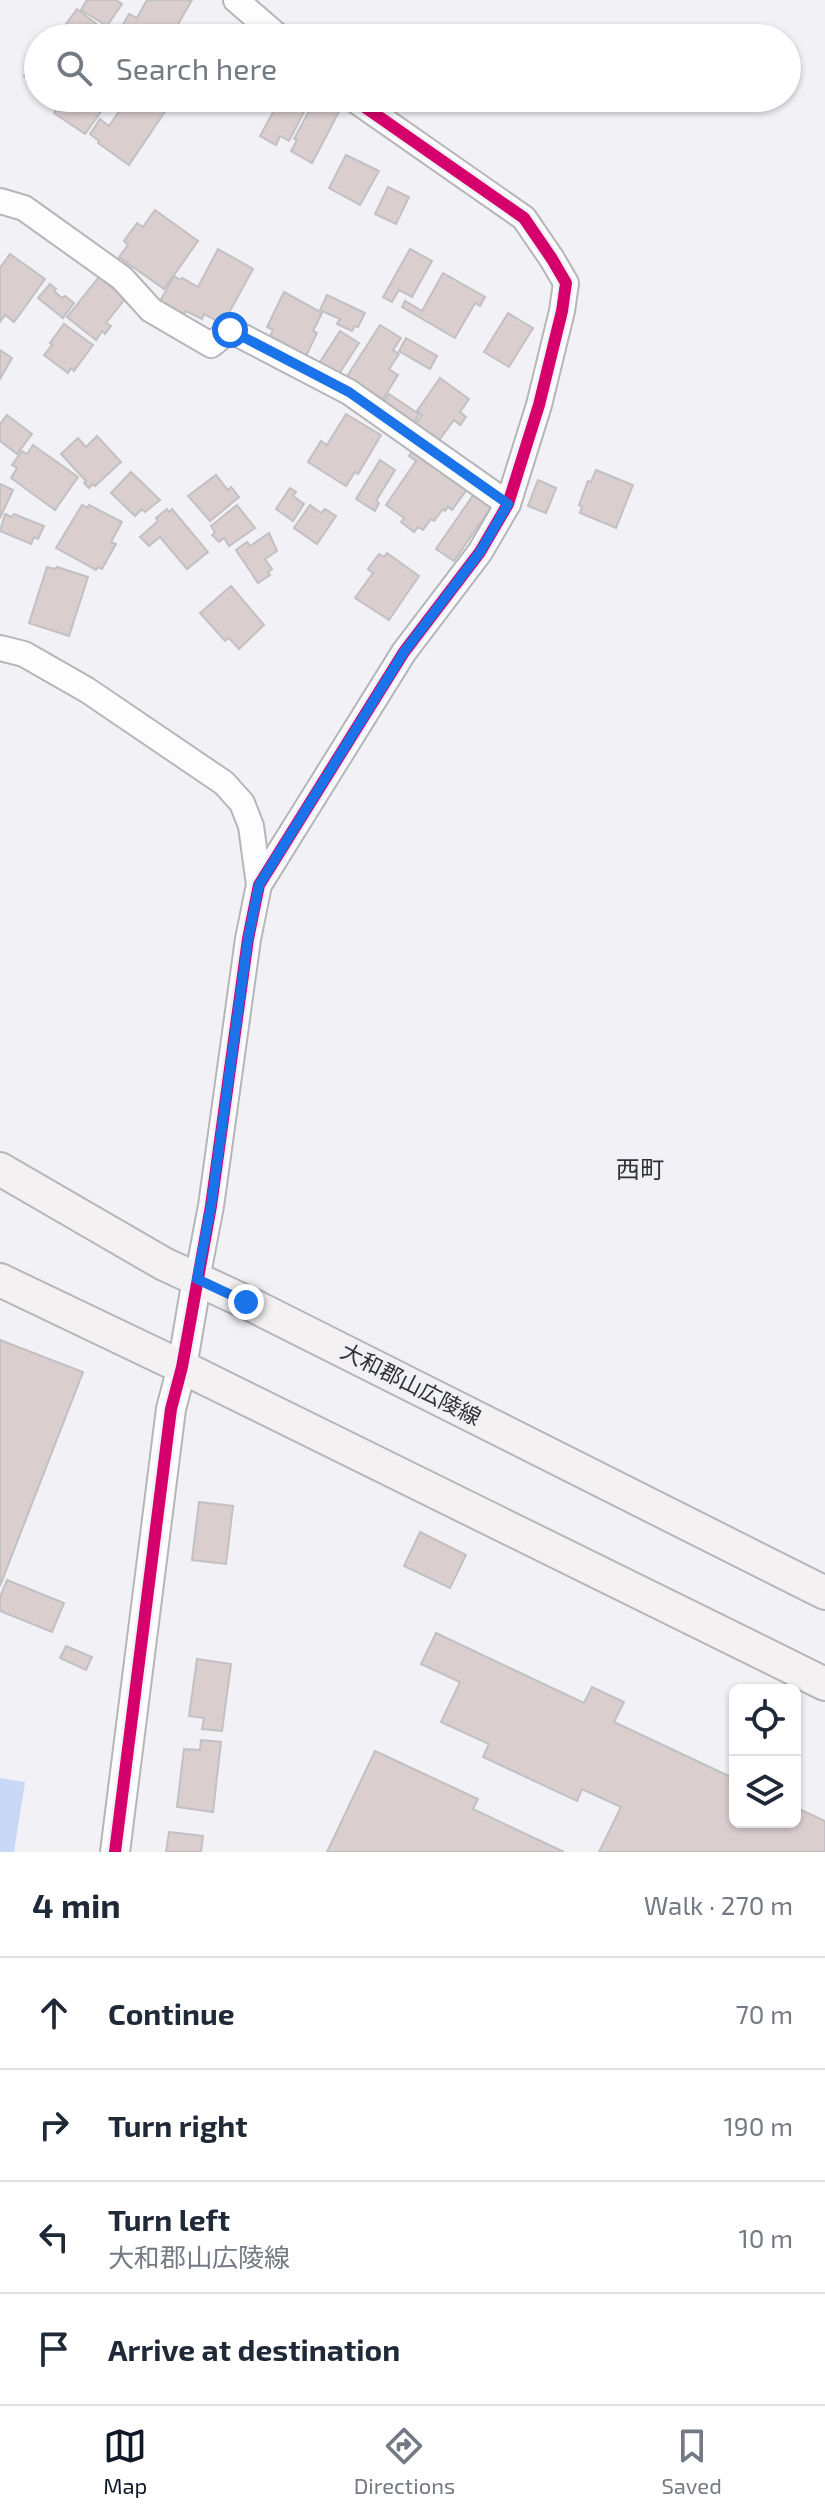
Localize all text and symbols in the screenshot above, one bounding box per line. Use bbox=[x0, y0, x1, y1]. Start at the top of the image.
search box bbox=[24, 24, 801, 112]
icon: search bbox=[52, 46, 96, 90]
text: Search here bbox=[116, 50, 277, 86]
route start bbox=[212, 312, 248, 348]
district label: 西町 bbox=[616, 1154, 664, 1183]
route end bbox=[228, 1284, 264, 1320]
street label: 大和郡山広陵線 bbox=[337, 1337, 486, 1430]
map controls bbox=[729, 1684, 801, 1828]
button: locate bbox=[729, 1684, 801, 1756]
button: layers bbox=[729, 1756, 801, 1828]
text: 4 min bbox=[32, 1884, 121, 1925]
text: Walk · 270 m bbox=[644, 1889, 793, 1920]
icon: ahead bbox=[32, 1991, 76, 2035]
text: Continue bbox=[108, 1995, 235, 2031]
text: 70 m bbox=[735, 1998, 793, 2029]
icon: right bbox=[32, 2103, 76, 2147]
text: Turn right bbox=[108, 2107, 248, 2143]
text: 190 m bbox=[724, 2110, 793, 2141]
text: Turn left bbox=[108, 2201, 230, 2237]
icon: left bbox=[32, 2215, 76, 2259]
text: 10 m bbox=[738, 2222, 793, 2253]
text: 大和郡山広陵線 bbox=[108, 2241, 290, 2272]
icon: arrive bbox=[32, 2327, 76, 2371]
text: Arrive at destination bbox=[108, 2331, 400, 2367]
tab: Map bbox=[103, 2424, 147, 2498]
tab: Directions bbox=[354, 2424, 455, 2498]
tab: Saved bbox=[661, 2424, 722, 2498]

